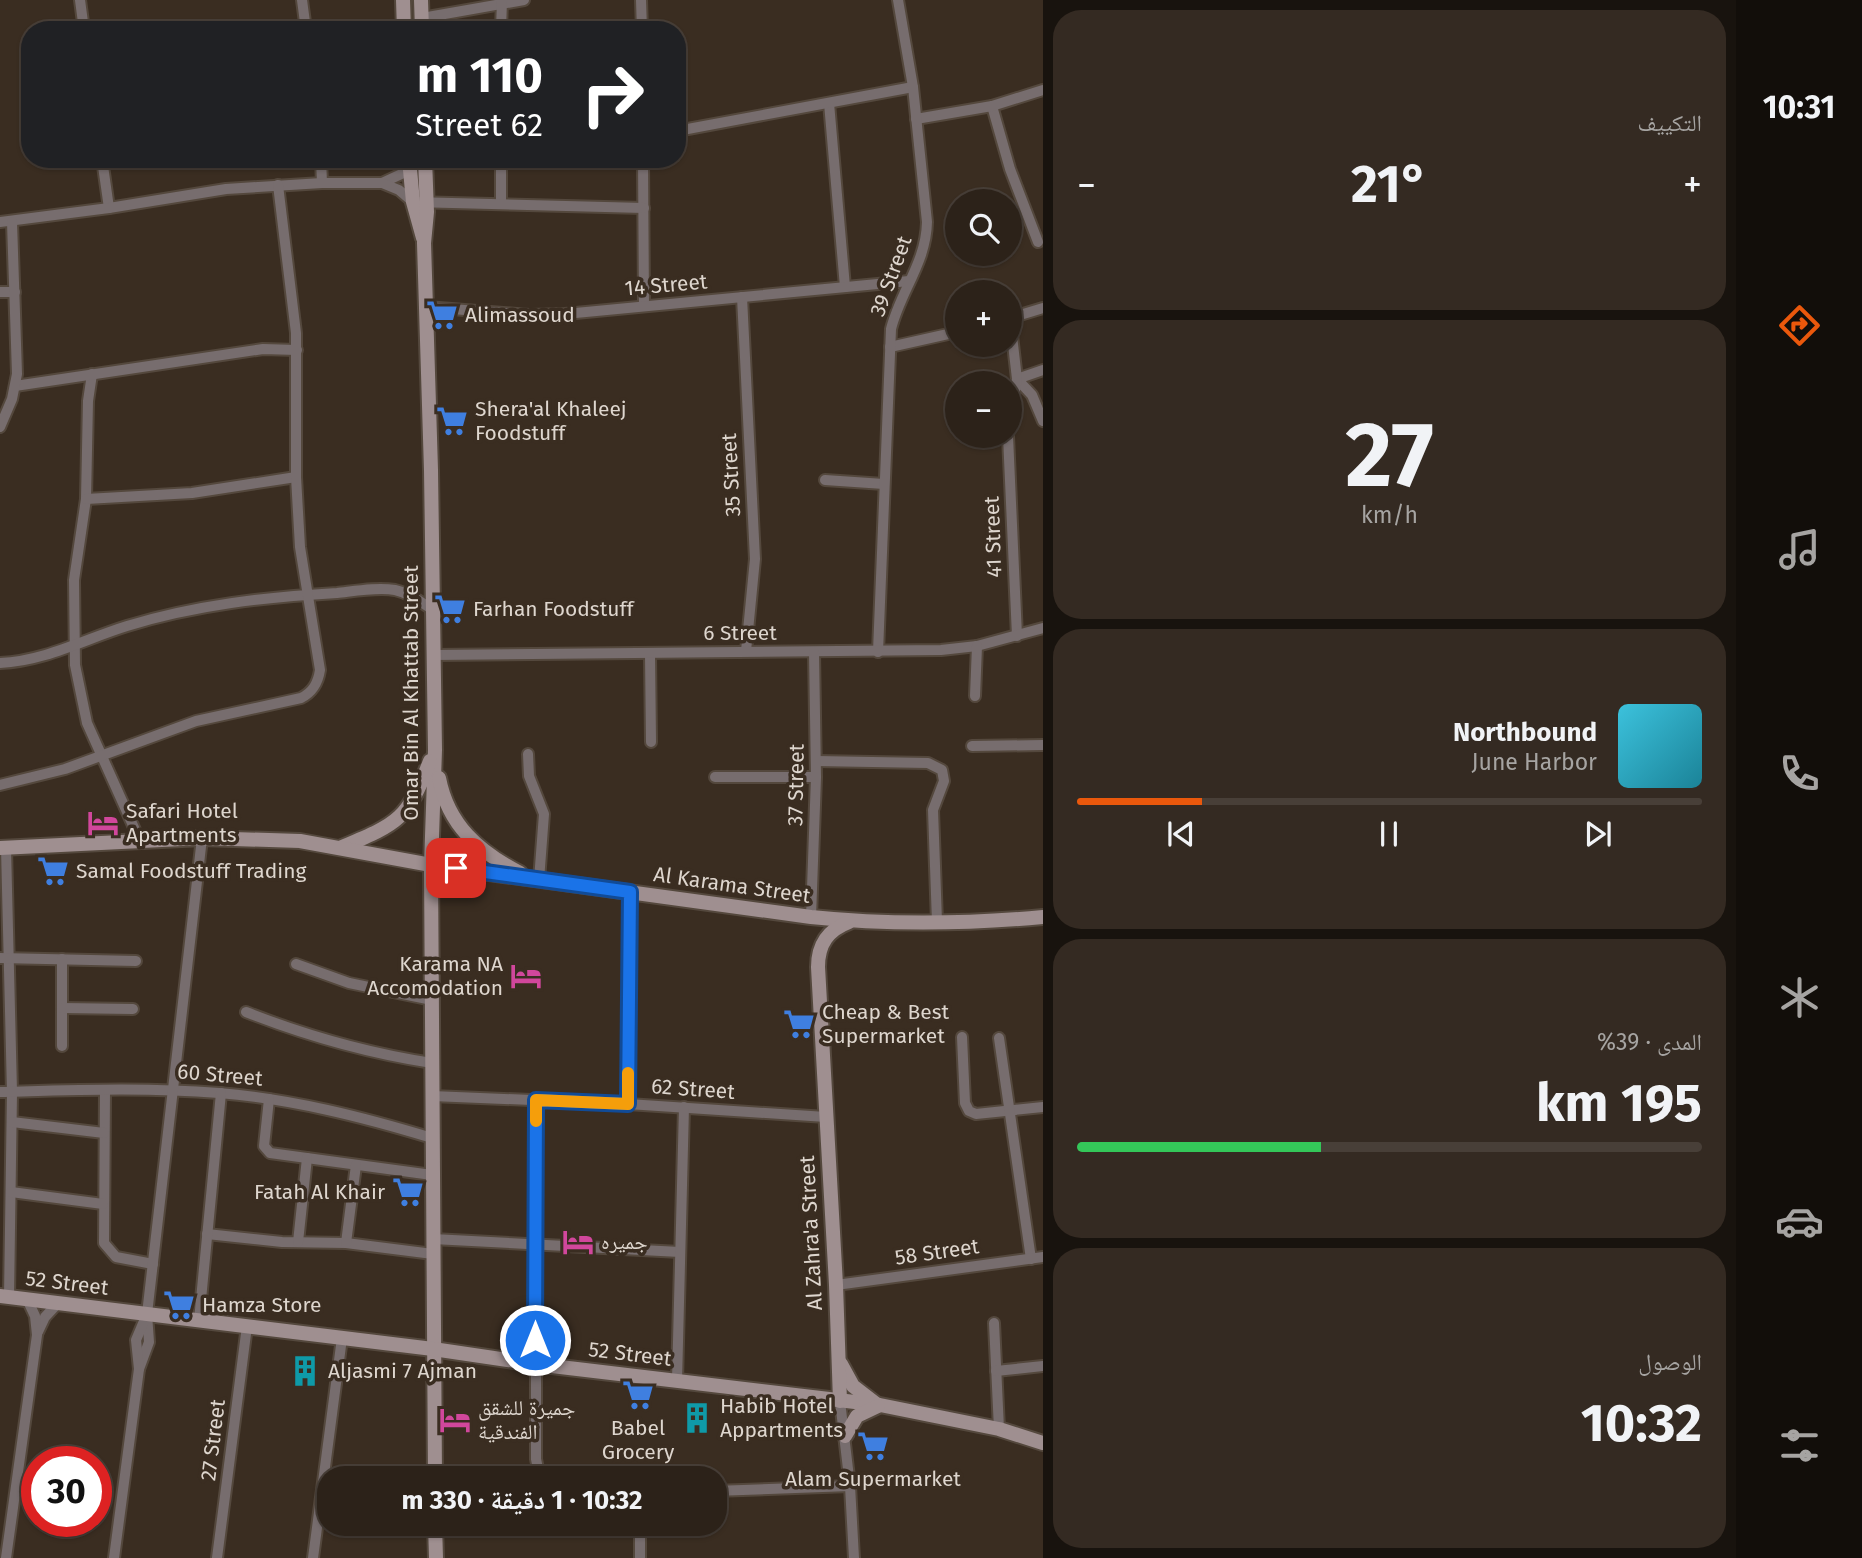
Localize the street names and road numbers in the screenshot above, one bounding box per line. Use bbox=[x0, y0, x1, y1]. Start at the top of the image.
street label: 39 Street bbox=[864, 232, 918, 320]
street label: 14 Street bbox=[624, 268, 709, 302]
street label: 35 Street bbox=[716, 432, 746, 517]
street label: 41 Street bbox=[979, 495, 1007, 578]
street label: Omar Bin Al Khattab Street bbox=[398, 565, 424, 821]
street label: 6 Street bbox=[703, 620, 777, 646]
street label: 37 Street bbox=[782, 743, 810, 826]
street label: Al Karama Street bbox=[652, 861, 813, 909]
street label: 60 Street bbox=[176, 1058, 264, 1092]
street label: 62 Street bbox=[650, 1073, 736, 1105]
street label: Al Zahra'a Street bbox=[794, 1155, 828, 1311]
street label: 58 Street bbox=[893, 1233, 981, 1271]
street label: 52 Street bbox=[24, 1265, 110, 1301]
street label: 52 Street bbox=[587, 1336, 673, 1372]
street label: 27 Street bbox=[195, 1397, 231, 1482]

